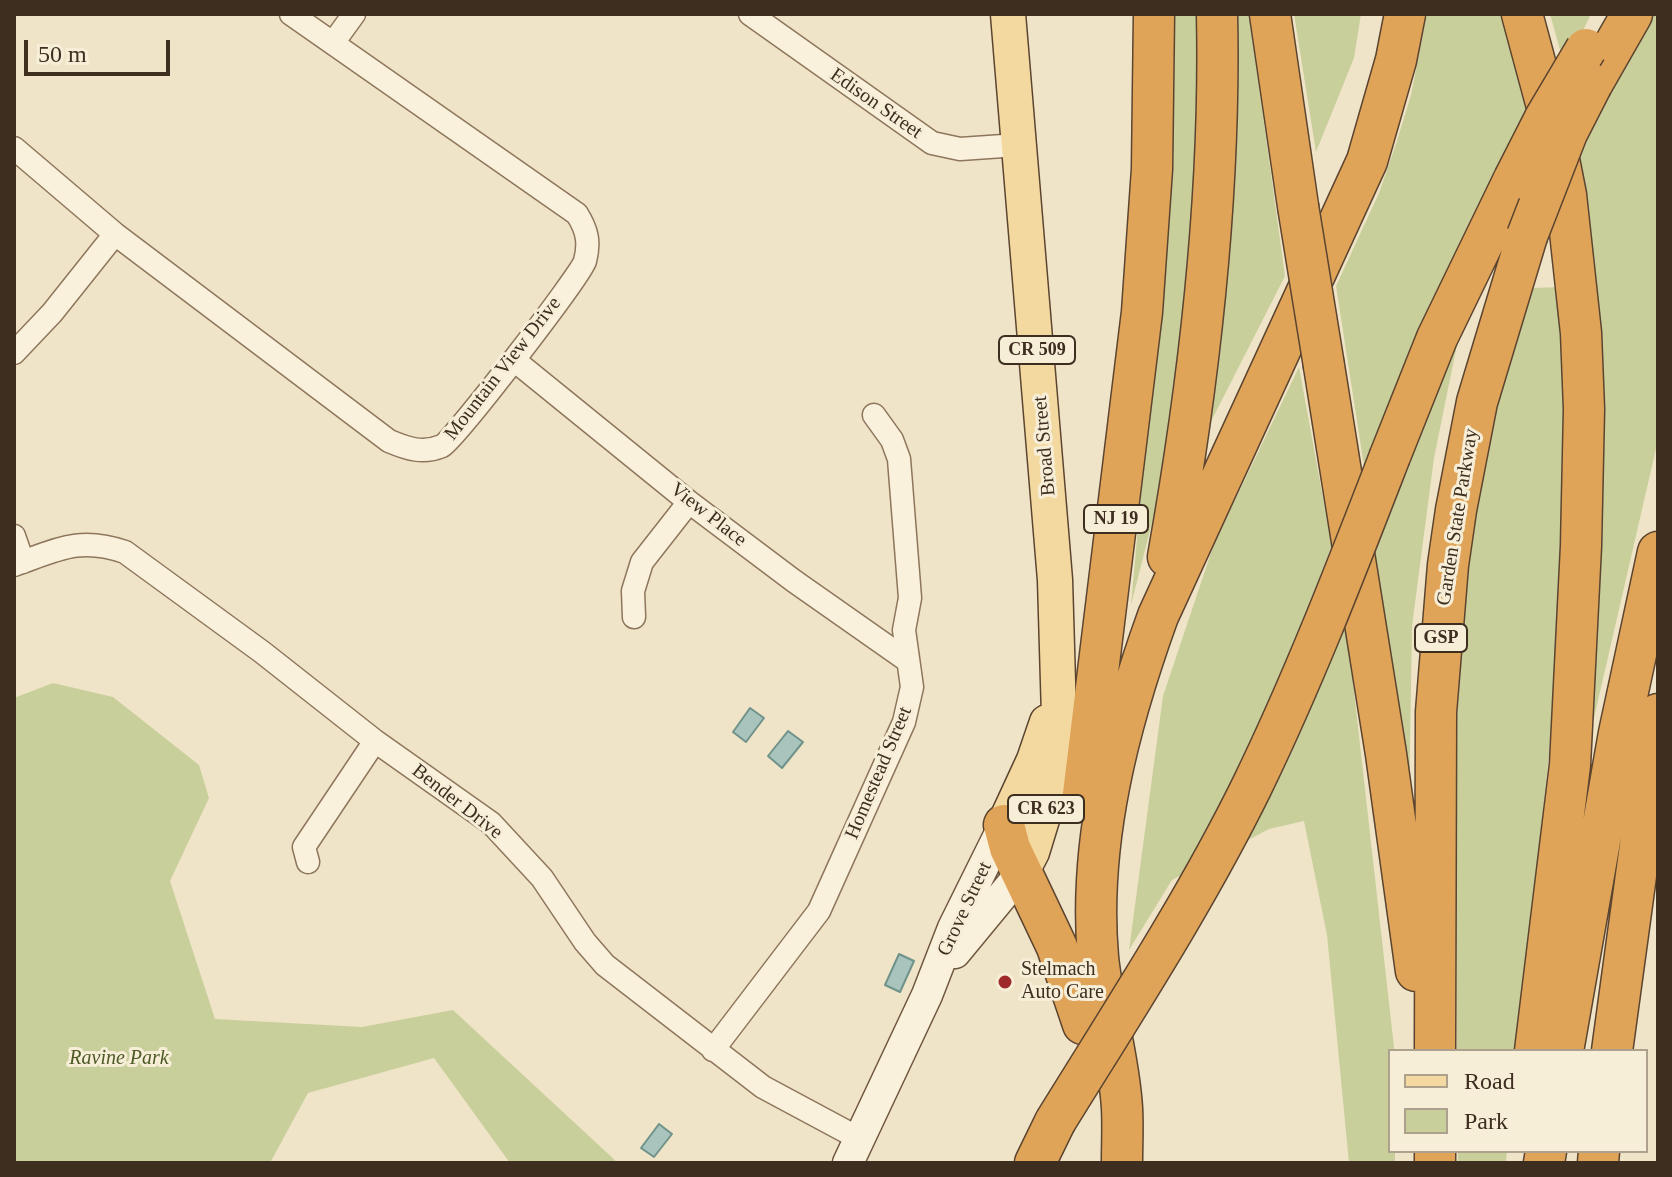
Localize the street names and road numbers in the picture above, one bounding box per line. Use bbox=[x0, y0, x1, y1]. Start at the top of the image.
street label: Edison Street bbox=[825, 63, 927, 145]
street label: Mountain View Drive bbox=[440, 292, 566, 446]
road number: CR 509 bbox=[999, 336, 1075, 364]
street label: Broad Street bbox=[1029, 395, 1061, 497]
street label: Garden State Parkway bbox=[1432, 427, 1484, 607]
street label: View Place bbox=[665, 478, 751, 552]
road number: NJ 19 bbox=[1084, 505, 1148, 533]
road number: GSP bbox=[1415, 624, 1467, 652]
street label: Homestead Street bbox=[840, 703, 918, 843]
street label: Bender Drive bbox=[407, 759, 507, 845]
road number: CR 623 bbox=[1008, 795, 1084, 823]
street label: Grove Street bbox=[933, 858, 997, 960]

